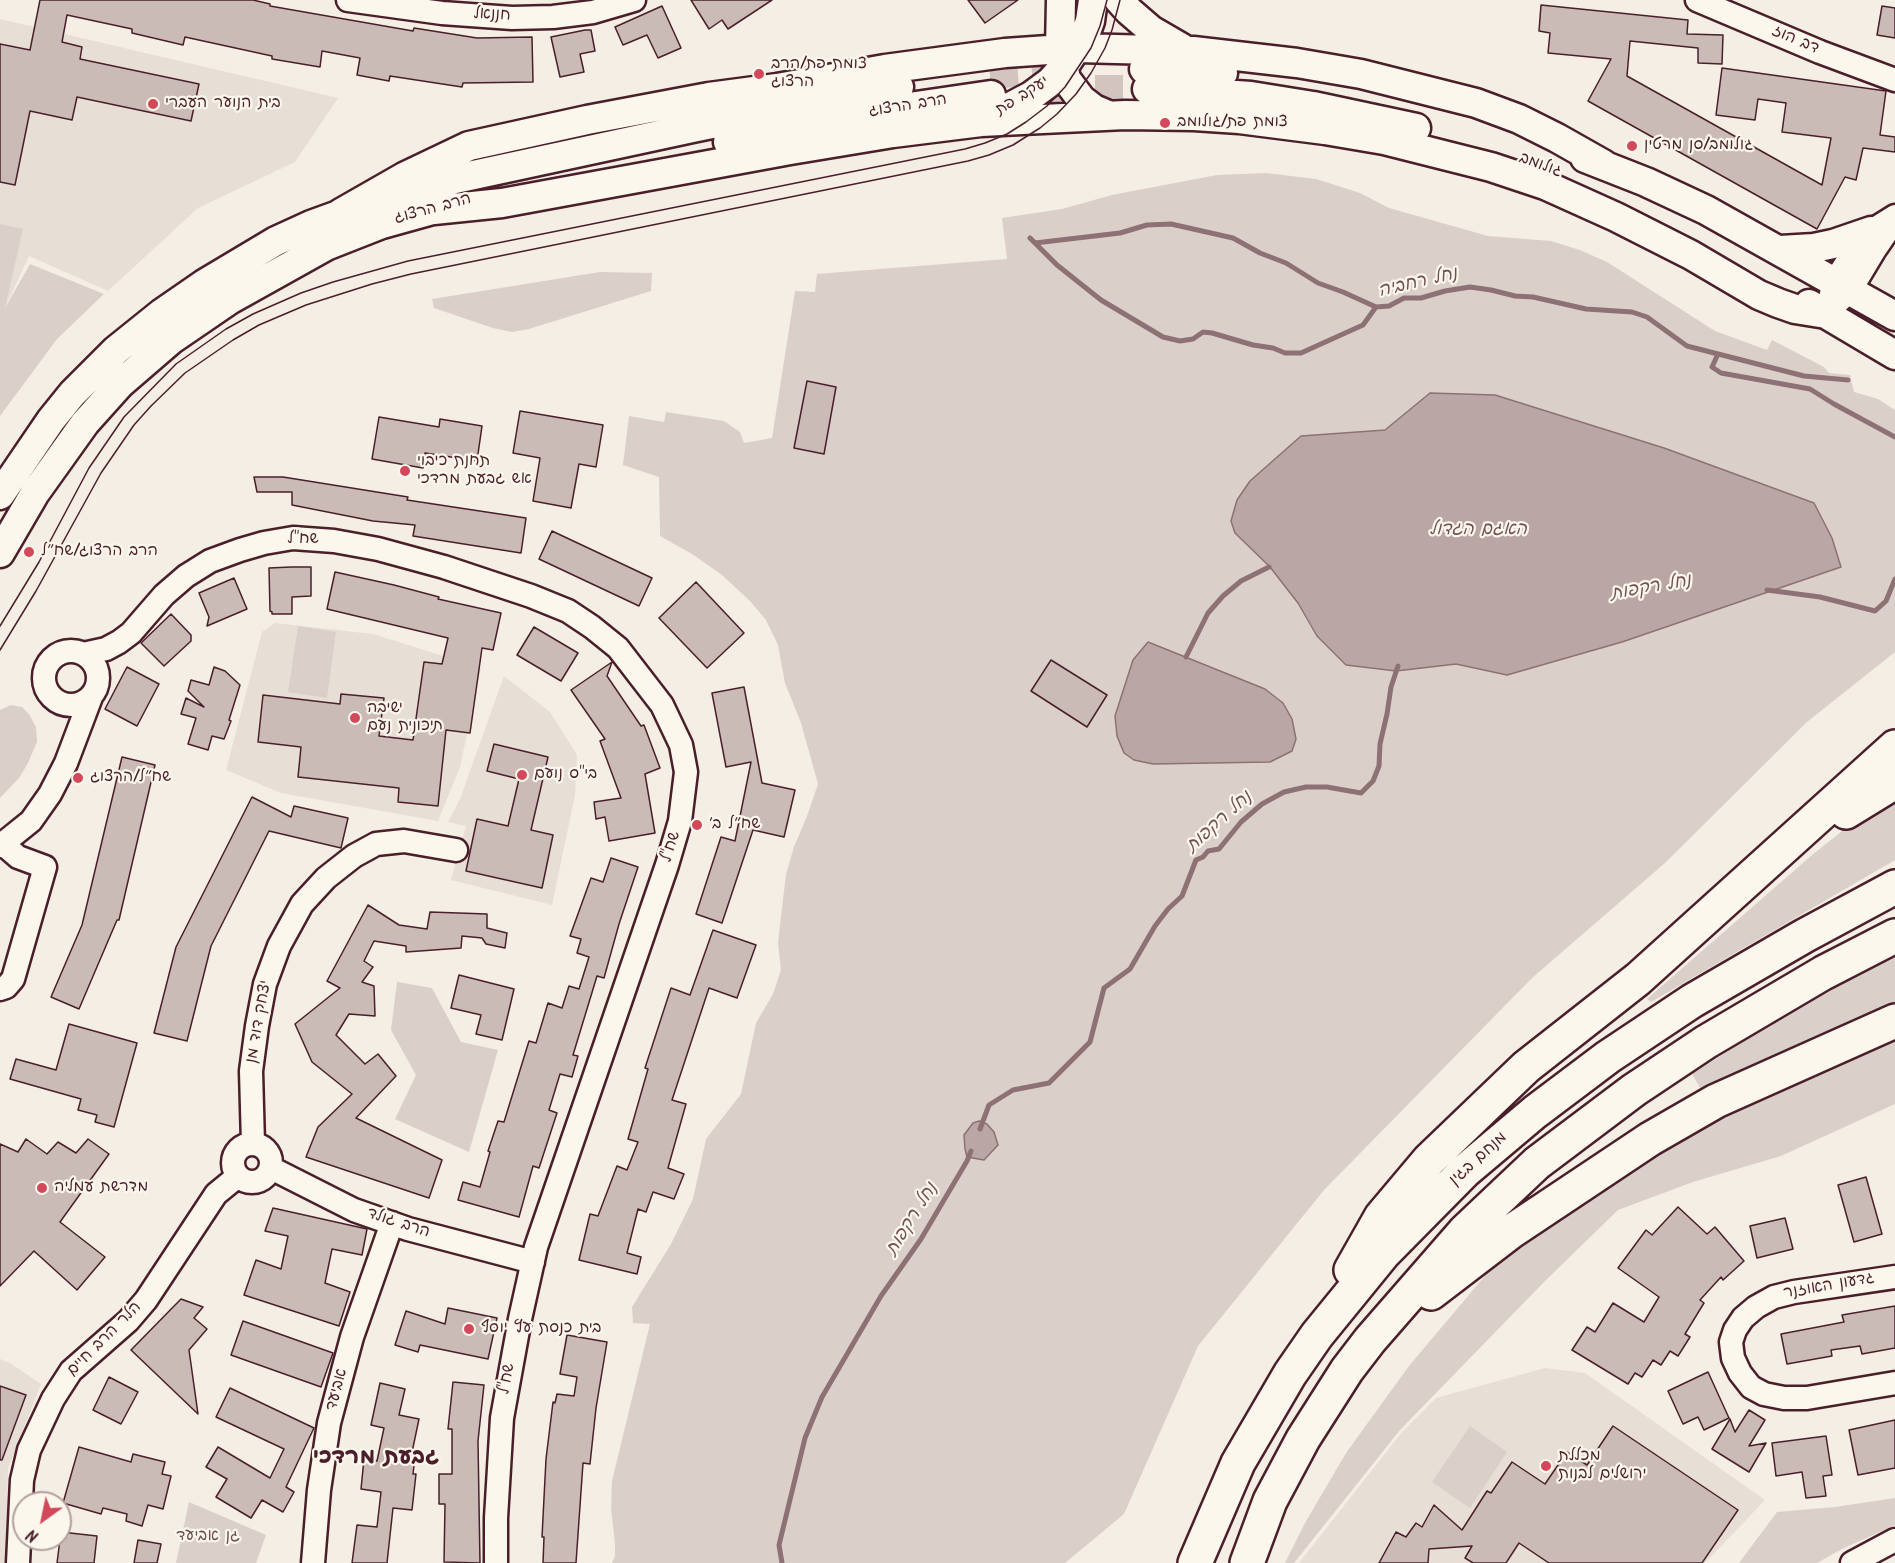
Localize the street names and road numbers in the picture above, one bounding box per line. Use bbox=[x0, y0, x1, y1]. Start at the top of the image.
street label: חננאל bbox=[473, 5, 511, 27]
street label: דב הוז bbox=[1769, 23, 1821, 59]
street label: יעקב פת bbox=[993, 73, 1053, 121]
street label: הרב הרצוג bbox=[868, 91, 948, 123]
street label: גולומב bbox=[1516, 149, 1564, 183]
street label: הרב הרצוג bbox=[392, 191, 474, 229]
street label: שח"ל bbox=[287, 530, 319, 550]
street label: שח"ל bbox=[658, 829, 686, 865]
street label: יצחק דוד מן bbox=[243, 979, 277, 1065]
street label: מנחם בגין bbox=[1446, 1129, 1512, 1191]
street label: הרב גולד bbox=[364, 1205, 432, 1243]
street label: גדעון האוזנר bbox=[1782, 1270, 1876, 1304]
street label: הלר הרב חיים bbox=[64, 1299, 146, 1381]
street label: שח"ל bbox=[496, 1362, 520, 1396]
street label: אביעד bbox=[323, 1367, 353, 1413]

